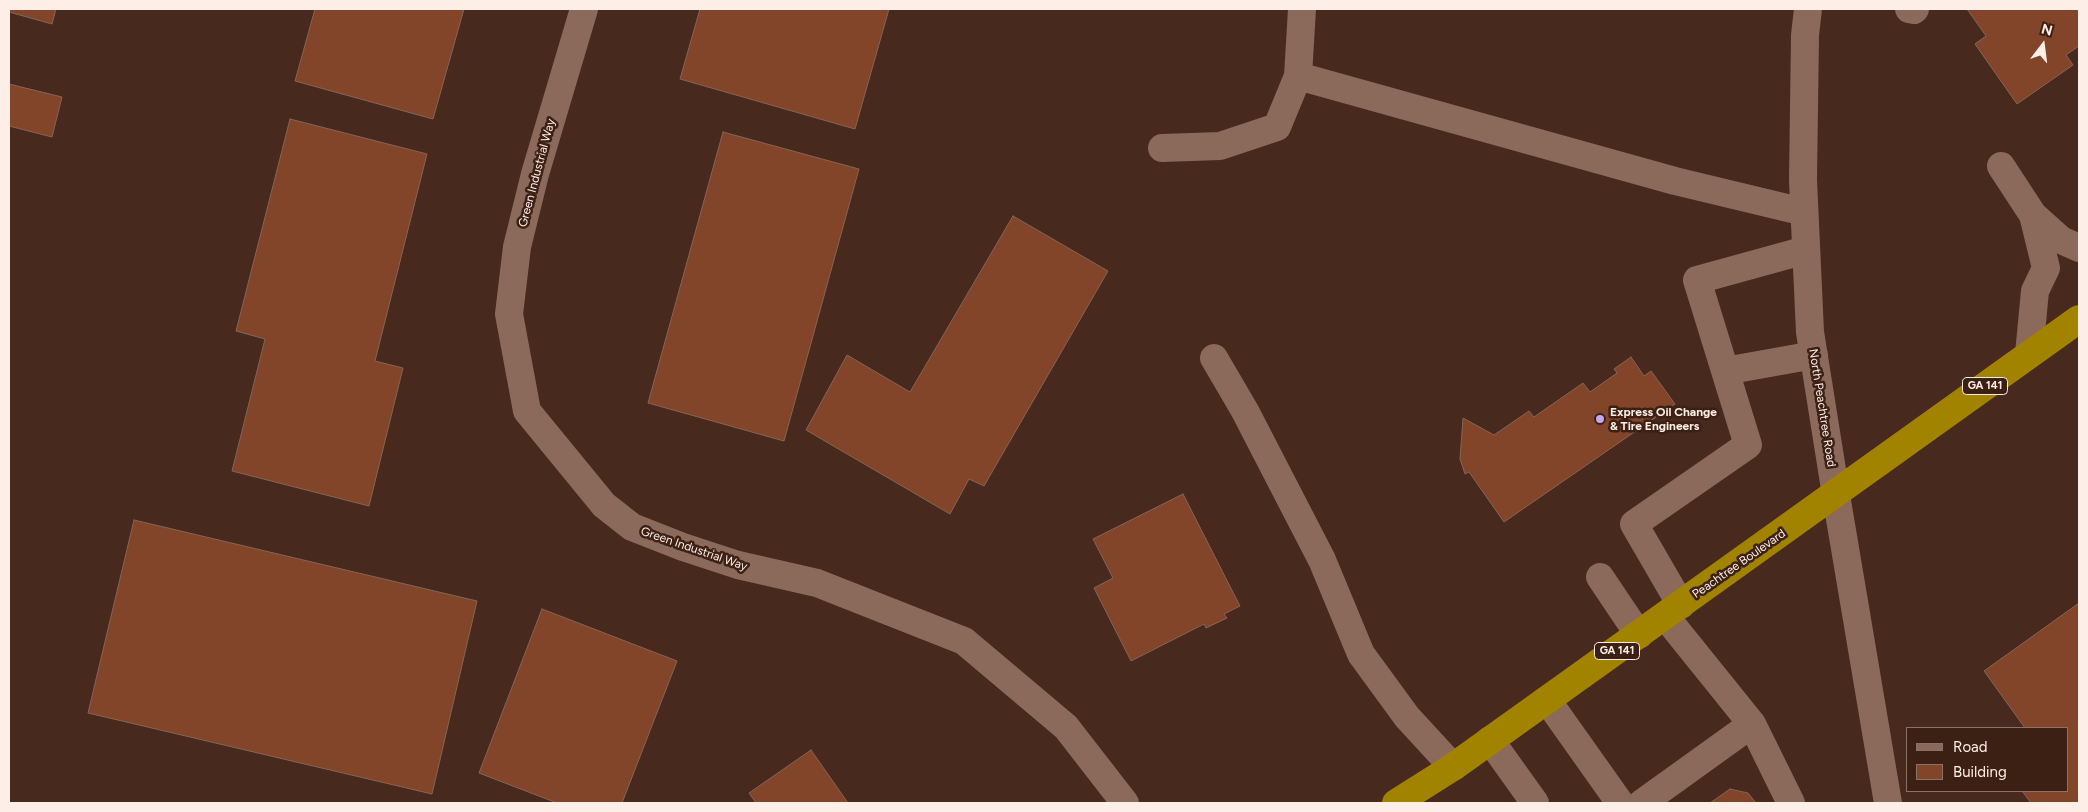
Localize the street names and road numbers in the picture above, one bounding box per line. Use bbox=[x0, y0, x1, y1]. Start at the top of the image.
street label: Green Industrial Way bbox=[516, 117, 558, 229]
street label: North Peachtree Road bbox=[1806, 348, 1838, 468]
road number: GA 141 bbox=[1962, 378, 2008, 394]
street label: Green Industrial Way bbox=[639, 524, 749, 574]
street label: Peachtree Boulevard bbox=[1690, 526, 1788, 602]
road number: GA 141 bbox=[1594, 642, 1640, 659]

